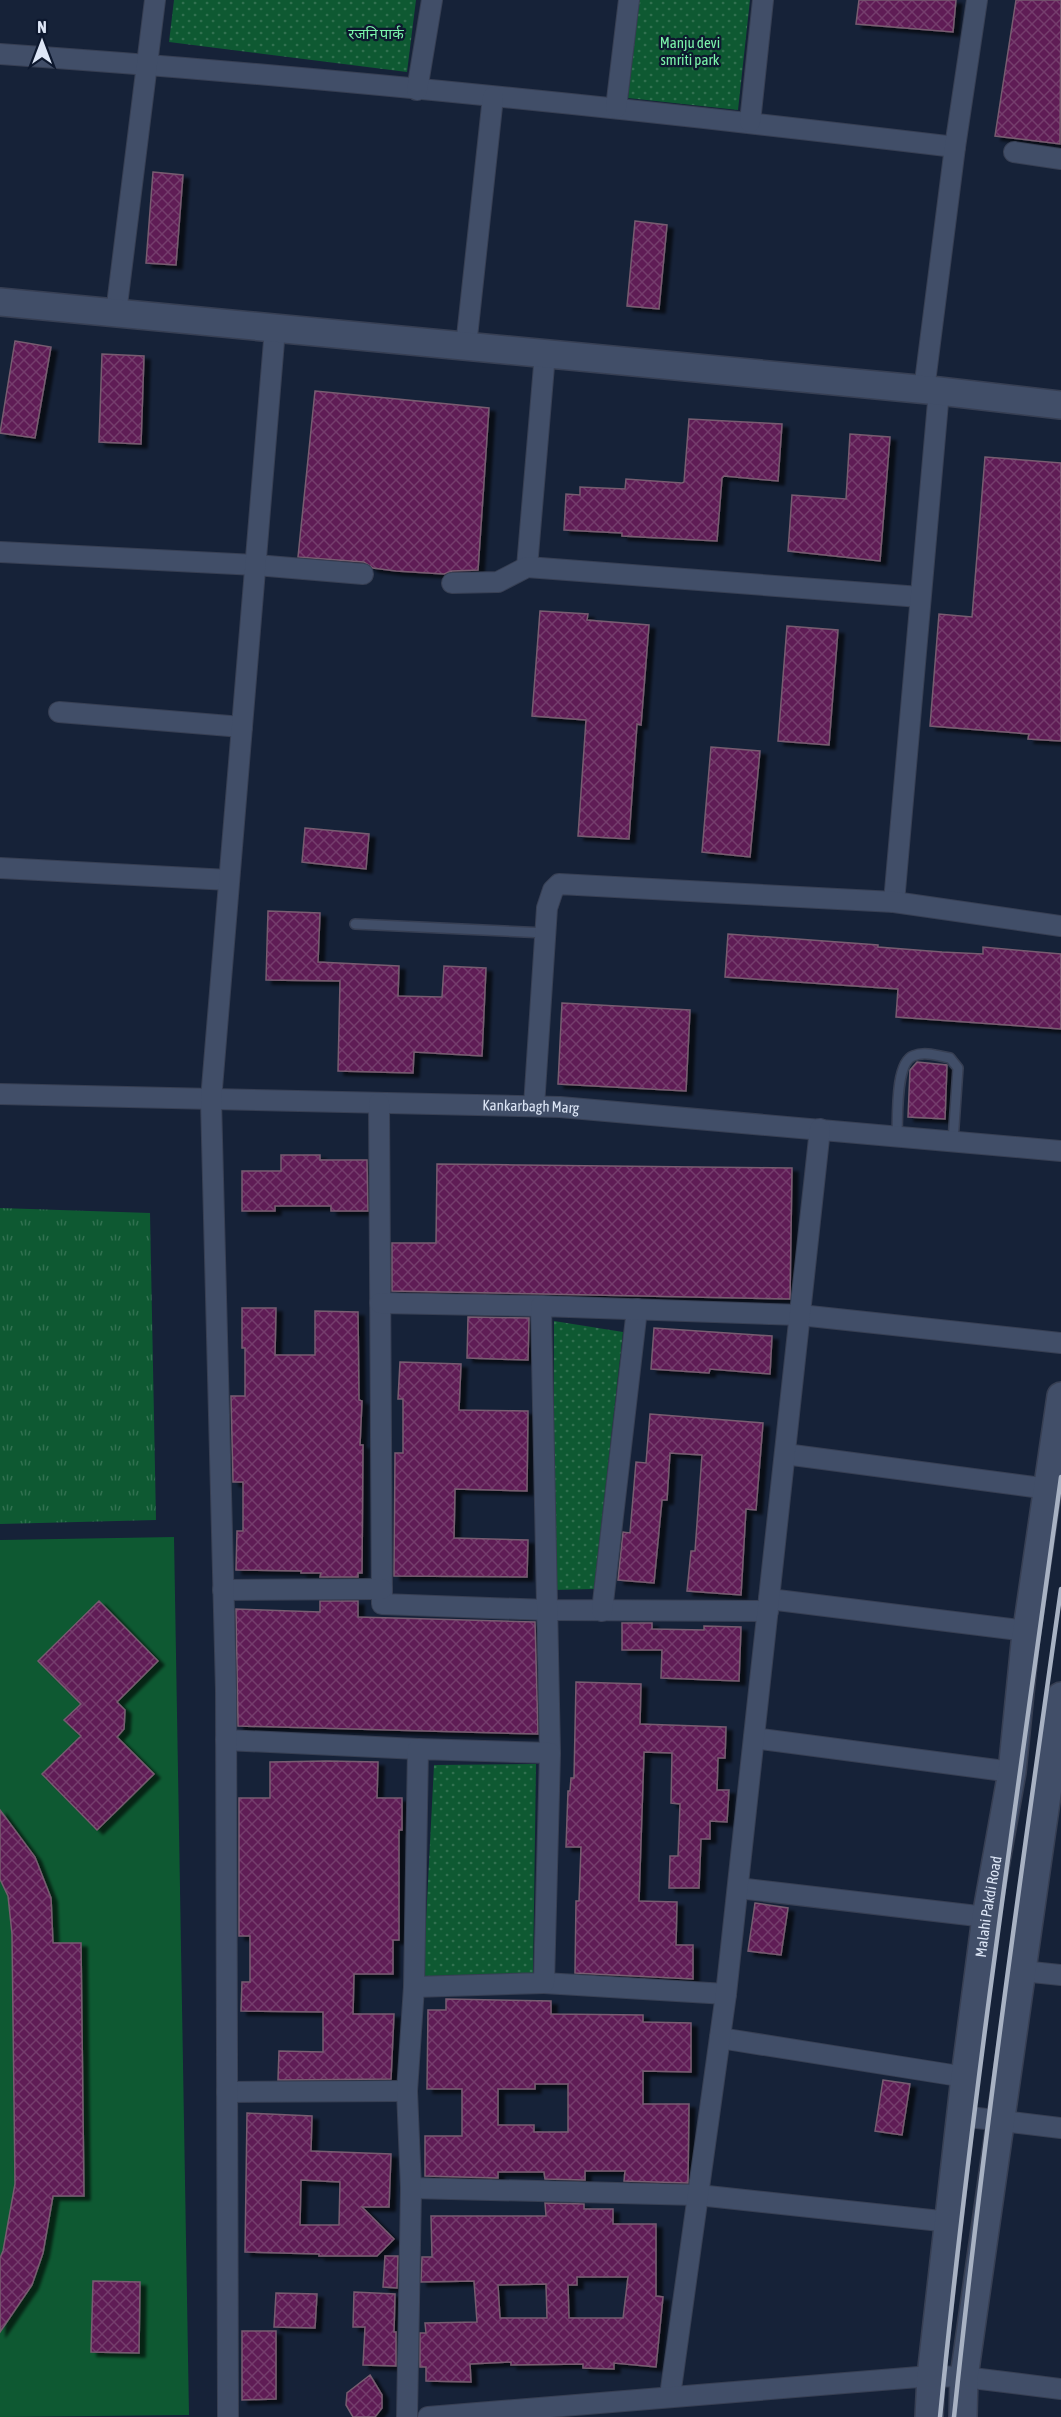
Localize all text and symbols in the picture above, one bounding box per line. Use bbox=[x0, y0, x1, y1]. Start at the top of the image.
north arrow bbox=[12, 12, 72, 72]
text: N bbox=[37, 18, 47, 36]
park label: रजनि पार्क bbox=[348, 25, 404, 42]
park label: Manju devi smriti park bbox=[660, 34, 720, 68]
street label: Kankarbagh Marg bbox=[482, 1096, 580, 1117]
street label: Malahi Pakdi Road bbox=[972, 1854, 1005, 1958]

